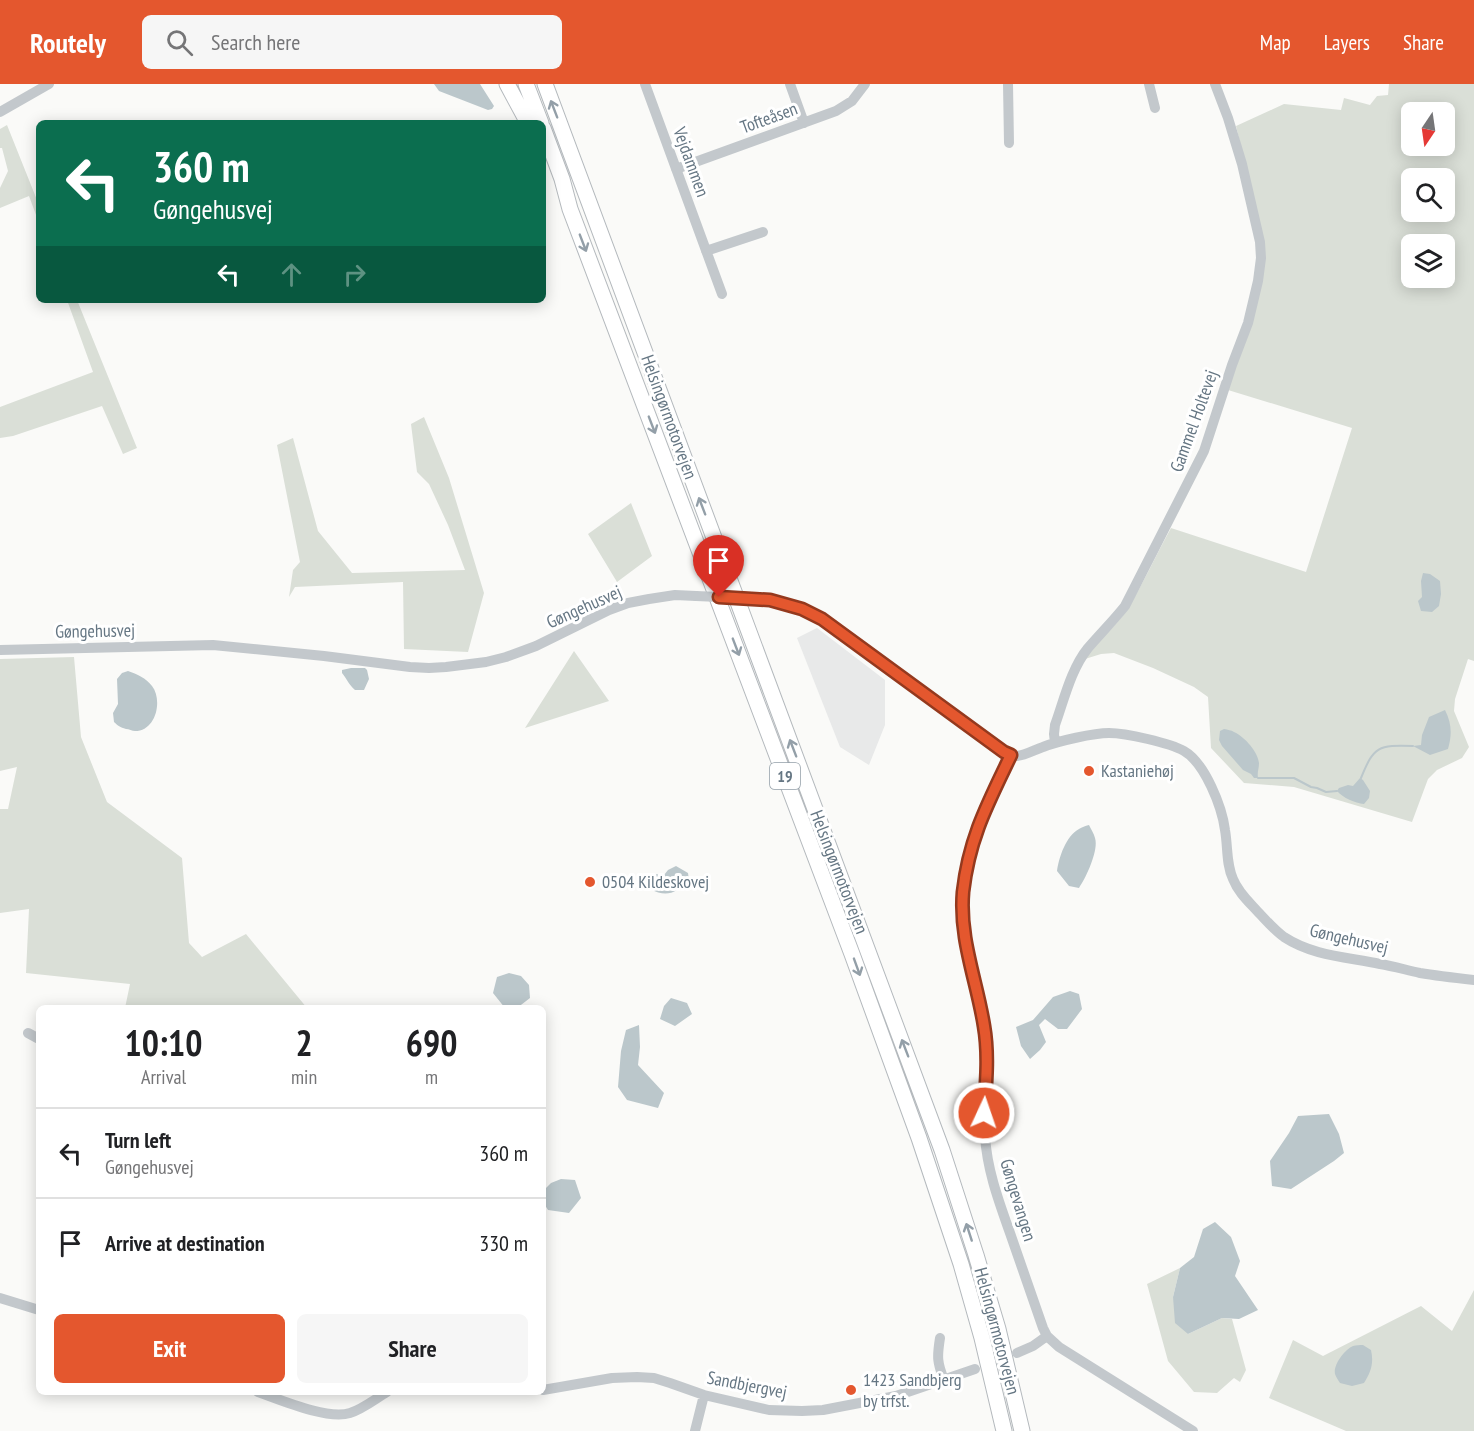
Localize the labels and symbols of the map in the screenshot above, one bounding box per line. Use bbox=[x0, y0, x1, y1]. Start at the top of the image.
street label: Tofteåsen bbox=[737, 97, 801, 138]
one-way arrow bbox=[548, 100, 559, 119]
north arrow bbox=[1401, 102, 1455, 156]
street label: Vejdammen bbox=[668, 123, 715, 200]
one-way arrow bbox=[579, 233, 590, 252]
street label: Helsingørmotorvejen bbox=[636, 352, 703, 482]
street label: Gammel Holtevej bbox=[1164, 367, 1223, 475]
one-way arrow bbox=[648, 416, 659, 434]
one-way arrow bbox=[696, 497, 707, 516]
pin bbox=[693, 535, 744, 597]
street label: Gøngehusvej bbox=[543, 580, 625, 633]
street label: Gøngehusvej bbox=[55, 618, 135, 643]
one-way arrow bbox=[731, 637, 742, 656]
one-way arrow bbox=[786, 739, 797, 757]
place label: Kastaniehøj bbox=[1101, 759, 1174, 782]
road number: 19 bbox=[770, 763, 800, 789]
marker: Kastaniehøj bbox=[1082, 764, 1096, 778]
street label: Helsingørmotorvejen bbox=[805, 807, 874, 937]
place label: 0504 Kildeskovej bbox=[602, 870, 709, 893]
marker: 0504 Kildeskovej bbox=[583, 875, 597, 889]
street label: Gøngehusvej bbox=[1308, 918, 1391, 959]
one-way arrow bbox=[852, 957, 863, 976]
one-way arrow bbox=[899, 1039, 910, 1058]
position arrow bbox=[952, 1081, 1016, 1145]
street label: Gøngevangen bbox=[995, 1156, 1042, 1244]
one-way arrow bbox=[963, 1223, 974, 1242]
street label: Helsingørmotorvejen bbox=[970, 1265, 1025, 1397]
street label: Sandbjergvej bbox=[705, 1366, 789, 1403]
place label: 1423 Sandbjerg by trfst. bbox=[863, 1368, 962, 1412]
marker: 1423 Sandbjerg by trfst. bbox=[844, 1383, 858, 1397]

